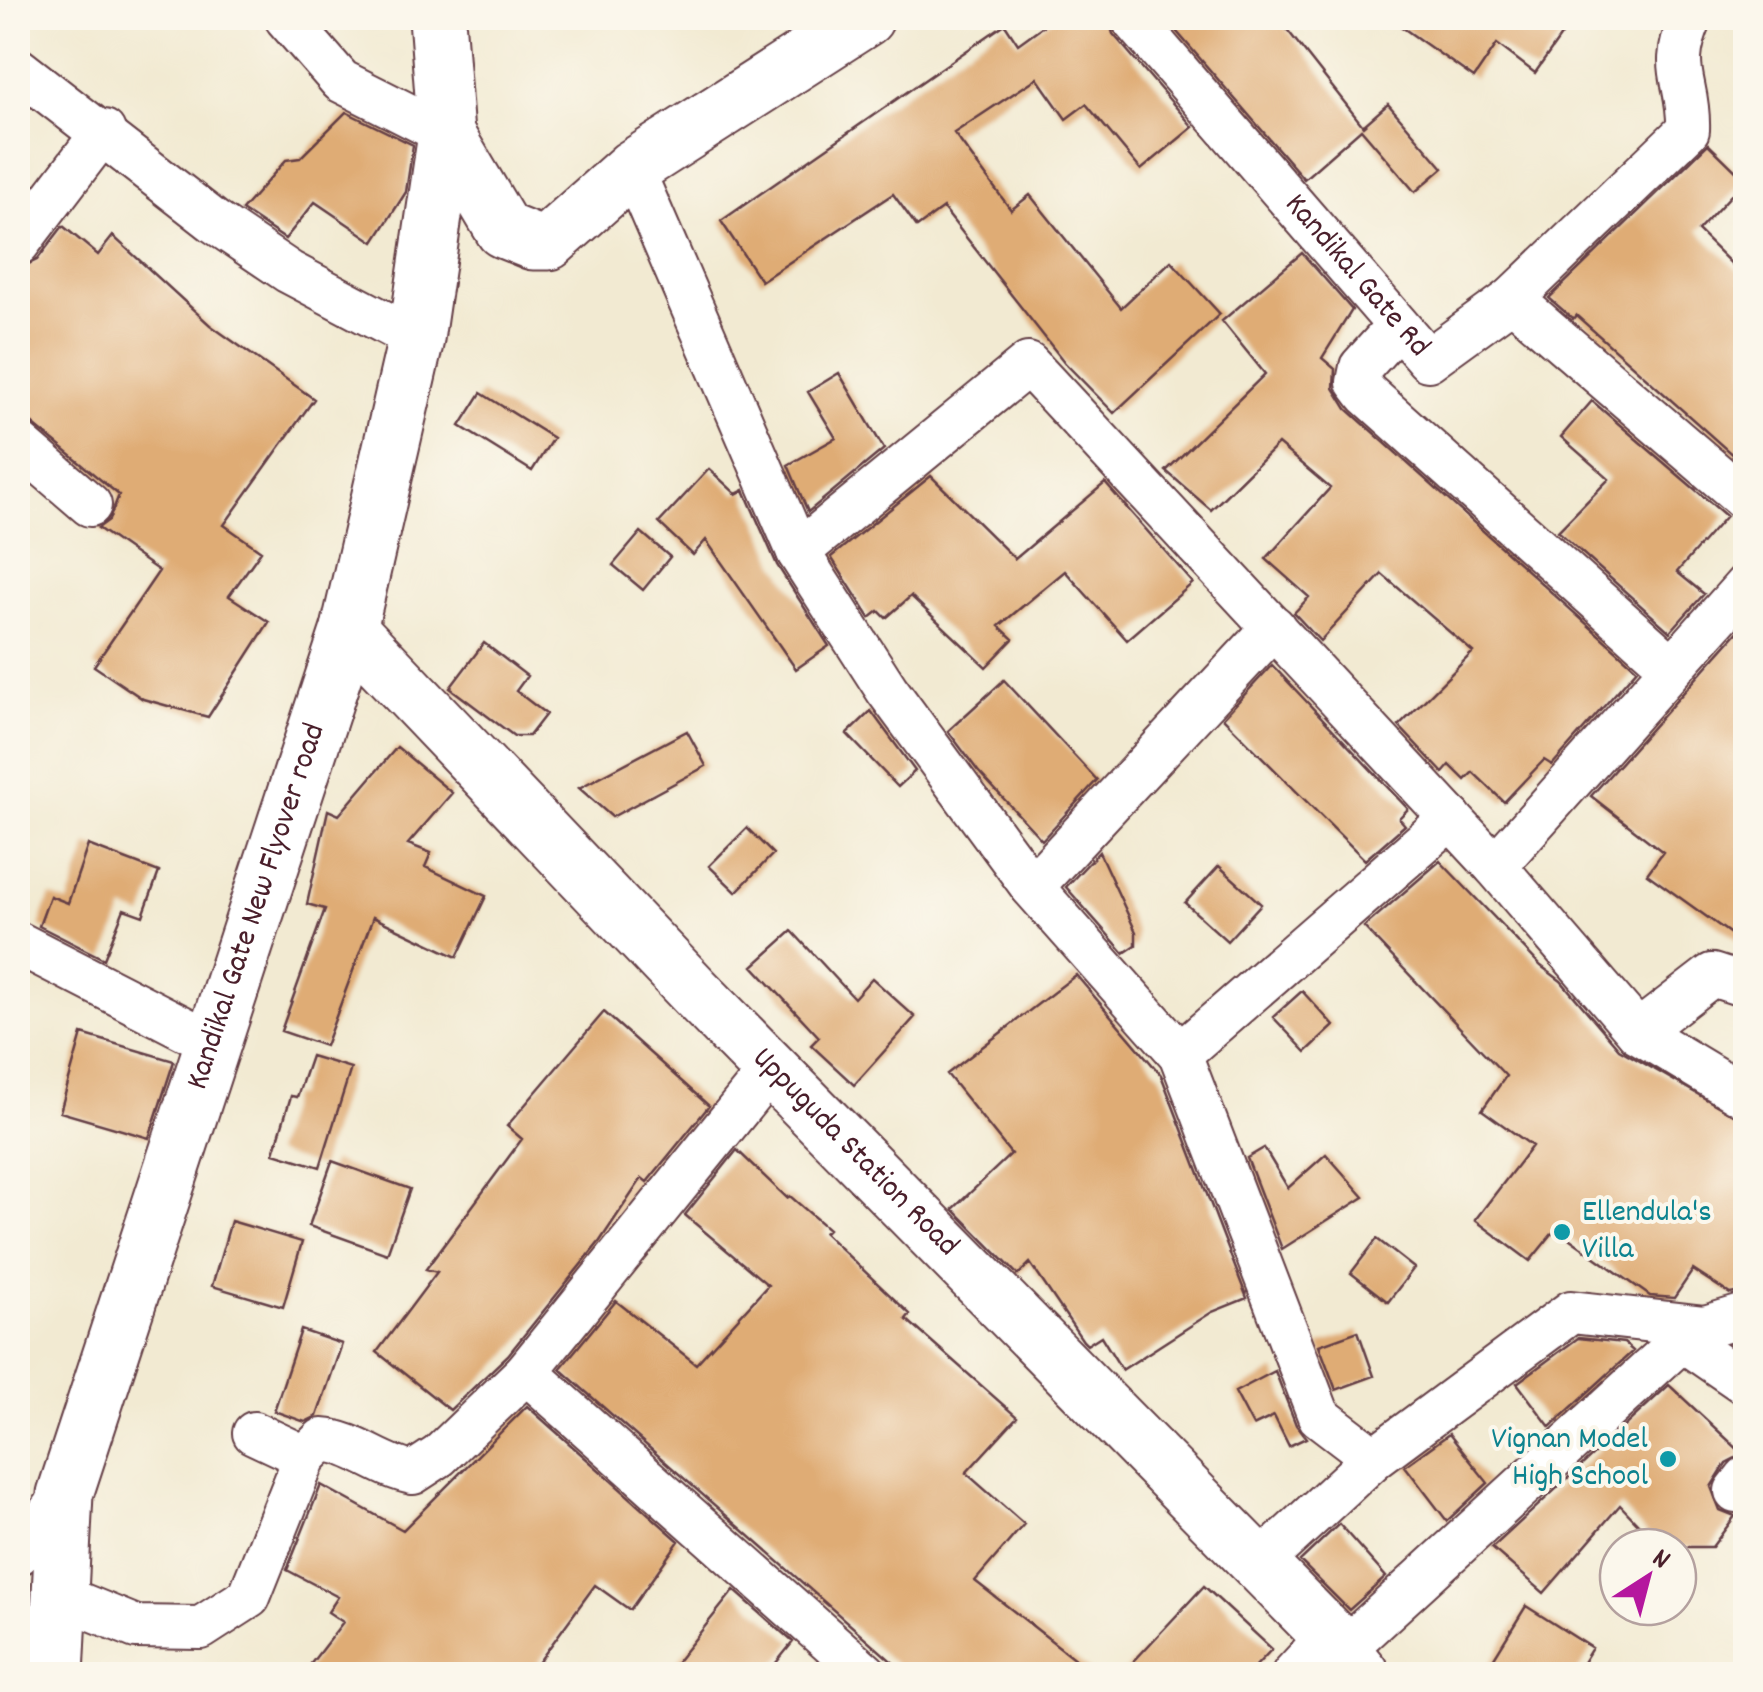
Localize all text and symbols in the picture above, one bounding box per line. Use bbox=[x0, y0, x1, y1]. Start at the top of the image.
street label: Kandikal Gate Rd bbox=[1272, 185, 1440, 369]
street label: Kandikal Gate New Flyover road bbox=[176, 718, 339, 1096]
street label: Uppuguda Station Road bbox=[740, 1038, 968, 1269]
place label: Ellendula's Villa bbox=[1582, 1191, 1712, 1274]
marker: Ellendula's Villa bbox=[1551, 1221, 1573, 1243]
place label: Vignan Model High School bbox=[1491, 1418, 1648, 1501]
marker: Vignan Model High School bbox=[1657, 1448, 1679, 1470]
north arrow bbox=[1598, 1527, 1698, 1627]
text: N bbox=[1642, 1541, 1677, 1581]

